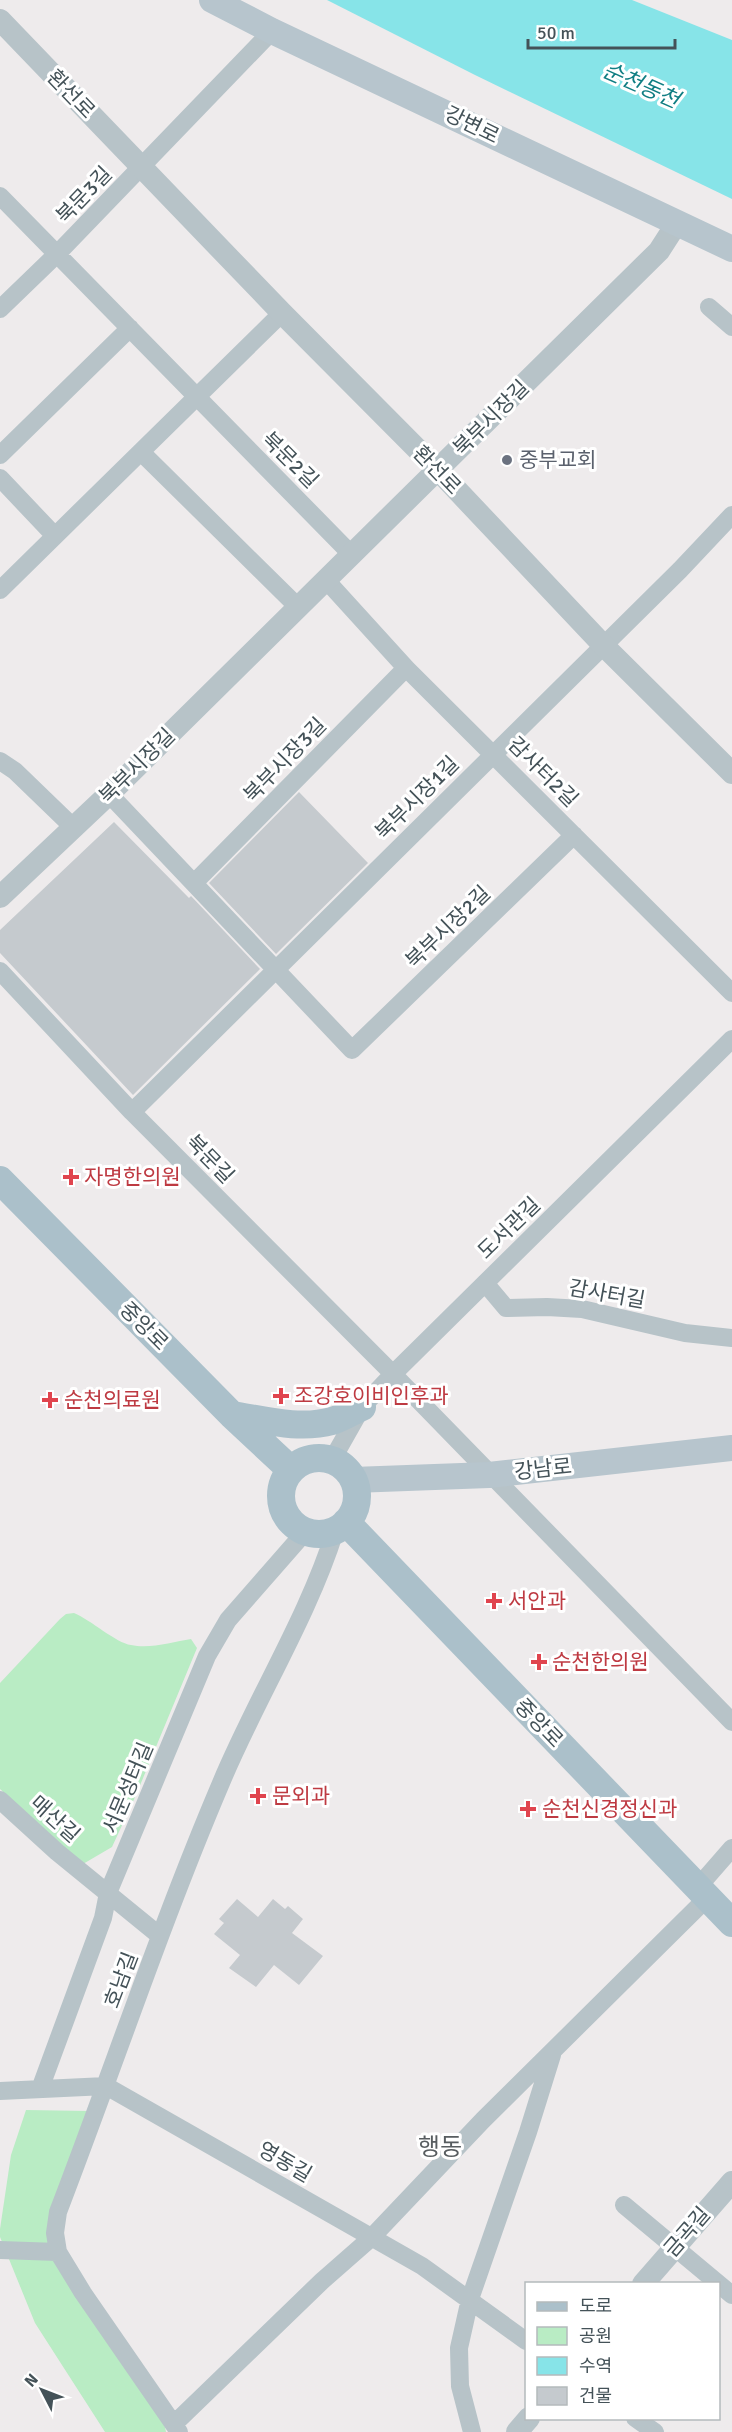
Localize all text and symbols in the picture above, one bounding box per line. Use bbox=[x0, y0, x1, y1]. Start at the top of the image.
scale bar bbox=[528, 12, 675, 50]
text: 50 m bbox=[537, 22, 575, 44]
water label: 순천동천 bbox=[599, 56, 686, 115]
street label: 환선로 bbox=[42, 64, 100, 124]
street label: 강변로 bbox=[440, 101, 504, 149]
street label: 북문3길 bbox=[51, 161, 117, 229]
street label: 북부시장길 bbox=[448, 375, 534, 461]
street label: 북문2길 bbox=[256, 426, 324, 494]
street label: 환선로 bbox=[408, 440, 466, 500]
place label: 중부교회 bbox=[519, 447, 596, 473]
marker: 중부교회 bbox=[500, 453, 514, 467]
street label: 북부시장3길 bbox=[238, 712, 332, 808]
street label: 북부시장길 bbox=[94, 723, 180, 809]
street label: 감사터2길 bbox=[502, 731, 584, 813]
street label: 북부시장1길 bbox=[370, 751, 464, 845]
street label: 북부시장2길 bbox=[400, 880, 496, 974]
street label: 북문길 bbox=[181, 1129, 239, 1189]
place label: 자명한의원 bbox=[84, 1164, 181, 1190]
marker: 자명한의원 bbox=[62, 1168, 80, 1186]
street label: 도서관길 bbox=[472, 1192, 546, 1264]
street label: 감사터길 bbox=[567, 1274, 647, 1314]
street label: 중앙로 bbox=[114, 1296, 174, 1356]
place label: 조강호이비인후과 bbox=[294, 1383, 449, 1409]
place label: 순천의료원 bbox=[64, 1387, 161, 1413]
marker: 조강호이비인후과 bbox=[272, 1387, 290, 1405]
marker: 순천의료원 bbox=[41, 1391, 59, 1409]
street label: 강남로 bbox=[513, 1453, 573, 1485]
place label: 서안과 bbox=[508, 1588, 566, 1614]
marker: 서안과 bbox=[485, 1592, 503, 1610]
place label: 순천한의원 bbox=[552, 1649, 649, 1675]
marker: 순천한의원 bbox=[530, 1653, 548, 1671]
street label: 중앙로 bbox=[510, 1693, 568, 1753]
street label: 서문성터길 bbox=[97, 1738, 159, 1838]
place label: 문외과 bbox=[272, 1783, 330, 1809]
marker: 문외과 bbox=[249, 1787, 267, 1805]
street label: 매산길 bbox=[25, 1790, 85, 1848]
place label: 순천신경정신과 bbox=[542, 1796, 677, 1822]
marker: 순천신경정신과 bbox=[519, 1800, 537, 1818]
street label: 호남길 bbox=[98, 1948, 144, 2012]
district label: 행동 bbox=[418, 2132, 462, 2162]
street label: 영동길 bbox=[253, 2136, 317, 2188]
street label: 금곡길 bbox=[658, 2202, 716, 2262]
legend bbox=[525, 2282, 720, 2420]
text: 도로 bbox=[579, 2295, 612, 2317]
text: 공원 bbox=[579, 2325, 612, 2347]
text: 수역 bbox=[579, 2355, 612, 2377]
north arrow bbox=[12, 2360, 72, 2420]
text: N bbox=[20, 2370, 43, 2391]
text: 건물 bbox=[579, 2385, 612, 2407]

